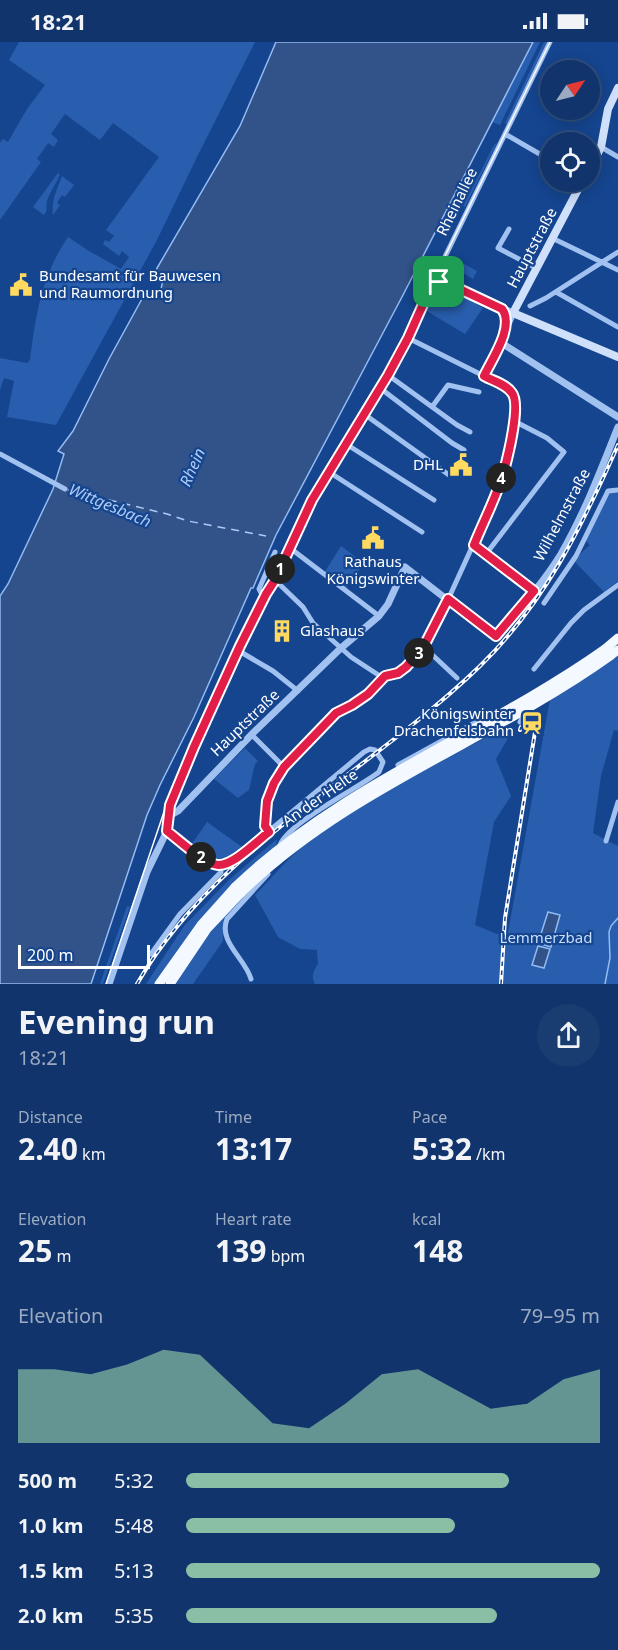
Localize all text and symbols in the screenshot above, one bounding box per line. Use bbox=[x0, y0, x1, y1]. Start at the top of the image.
text: 18:21 bbox=[30, 6, 87, 36]
north arrow bbox=[540, 60, 600, 120]
map controls bbox=[540, 60, 600, 192]
button: locate bbox=[540, 132, 600, 192]
street label: Rheinallee bbox=[431, 164, 481, 239]
street label: Hauptstraße bbox=[502, 204, 561, 291]
pin bbox=[413, 256, 464, 307]
place label: Bundesamt für Bauwesen und Raumordnung bbox=[39, 265, 221, 302]
icon: arrive bbox=[422, 265, 455, 298]
public building icon: Bundesamt für Bauwesen und Raumordnung bbox=[8, 272, 34, 298]
water label: Rhein bbox=[174, 444, 210, 490]
public building icon: DHL bbox=[448, 452, 474, 478]
place label: DHL bbox=[413, 454, 443, 474]
pin: 4 bbox=[486, 463, 516, 493]
street label: Wilhelmstraße bbox=[528, 465, 594, 564]
text: 4 bbox=[496, 467, 506, 489]
water label: Wittgesbach bbox=[65, 478, 155, 532]
public building icon: Rathaus Königswinter bbox=[360, 525, 386, 551]
place label: Rathaus Königswinter bbox=[327, 551, 419, 588]
pin: 1 bbox=[265, 554, 295, 584]
text: 1 bbox=[275, 558, 285, 580]
building icon: Glashaus bbox=[269, 618, 295, 644]
place label: Glashaus bbox=[300, 620, 365, 640]
pin: 3 bbox=[404, 638, 434, 668]
text: 3 bbox=[414, 642, 424, 664]
street label: Hauptstraße bbox=[206, 684, 283, 760]
place label: Königswinter Drachenfelsbahn bbox=[394, 703, 514, 740]
station icon: Königswinter Drachenfelsbahn bbox=[519, 710, 545, 736]
street label: An der Helte bbox=[278, 764, 361, 831]
pin: 2 bbox=[186, 842, 216, 872]
text: 2 bbox=[196, 846, 206, 868]
park label: Lemmerzbad bbox=[500, 927, 592, 947]
scale bar bbox=[18, 942, 150, 970]
text: 200 m bbox=[27, 944, 74, 966]
text: Evening run bbox=[18, 999, 215, 1044]
button: share bbox=[537, 1004, 600, 1067]
text: 18:21 bbox=[18, 1044, 69, 1071]
text: Distance bbox=[18, 1106, 83, 1128]
text: Time bbox=[215, 1106, 252, 1128]
text: Pace bbox=[412, 1106, 447, 1128]
text: 2.40 bbox=[18, 1128, 78, 1169]
text: 13:17 bbox=[215, 1128, 292, 1169]
text: 5:32 bbox=[412, 1128, 472, 1169]
text: km bbox=[78, 1143, 106, 1165]
text: /km bbox=[472, 1143, 506, 1165]
text: Elevation bbox=[18, 1208, 86, 1230]
text: Heart rate bbox=[215, 1208, 291, 1230]
text: kcal bbox=[412, 1208, 441, 1230]
text: 25 bbox=[18, 1230, 52, 1271]
text: 139 bbox=[215, 1230, 266, 1271]
text: 148 bbox=[412, 1230, 463, 1271]
text: m bbox=[52, 1245, 71, 1267]
text: bpm bbox=[266, 1245, 305, 1267]
text: Elevation bbox=[18, 1302, 103, 1329]
text: 79–95 m bbox=[520, 1302, 600, 1329]
text: 500 m bbox=[18, 1467, 77, 1494]
text: 5:32 bbox=[114, 1467, 154, 1494]
text: 1.0 km bbox=[18, 1512, 84, 1539]
text: 5:48 bbox=[114, 1512, 154, 1539]
text: 1.5 km bbox=[18, 1557, 84, 1584]
text: 5:13 bbox=[114, 1557, 154, 1584]
text: 2.0 km bbox=[18, 1602, 84, 1629]
text: 5:35 bbox=[114, 1602, 154, 1629]

